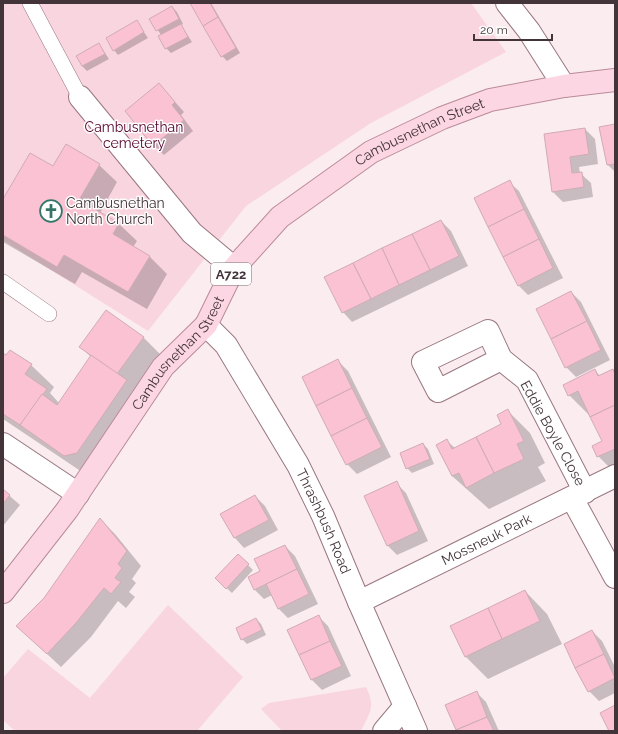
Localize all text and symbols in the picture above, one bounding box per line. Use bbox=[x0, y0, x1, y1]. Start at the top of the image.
scale bar bbox=[474, 16, 552, 42]
text: 20 m bbox=[480, 23, 508, 37]
street label: Cambusnethan Street bbox=[352, 95, 487, 169]
park label: Cambusnethan cemetery bbox=[85, 119, 183, 151]
place label: Cambusnethan North Church bbox=[66, 195, 165, 227]
church icon: Cambusnethan North Church bbox=[38, 198, 64, 224]
road number: A722 bbox=[211, 263, 251, 285]
street label: Cambusnethan Street bbox=[129, 293, 227, 413]
street label: Eddie Boyle Close bbox=[517, 378, 589, 488]
street label: Thrashbush Road bbox=[293, 466, 354, 576]
street label: Mossneuk Park bbox=[439, 510, 535, 568]

